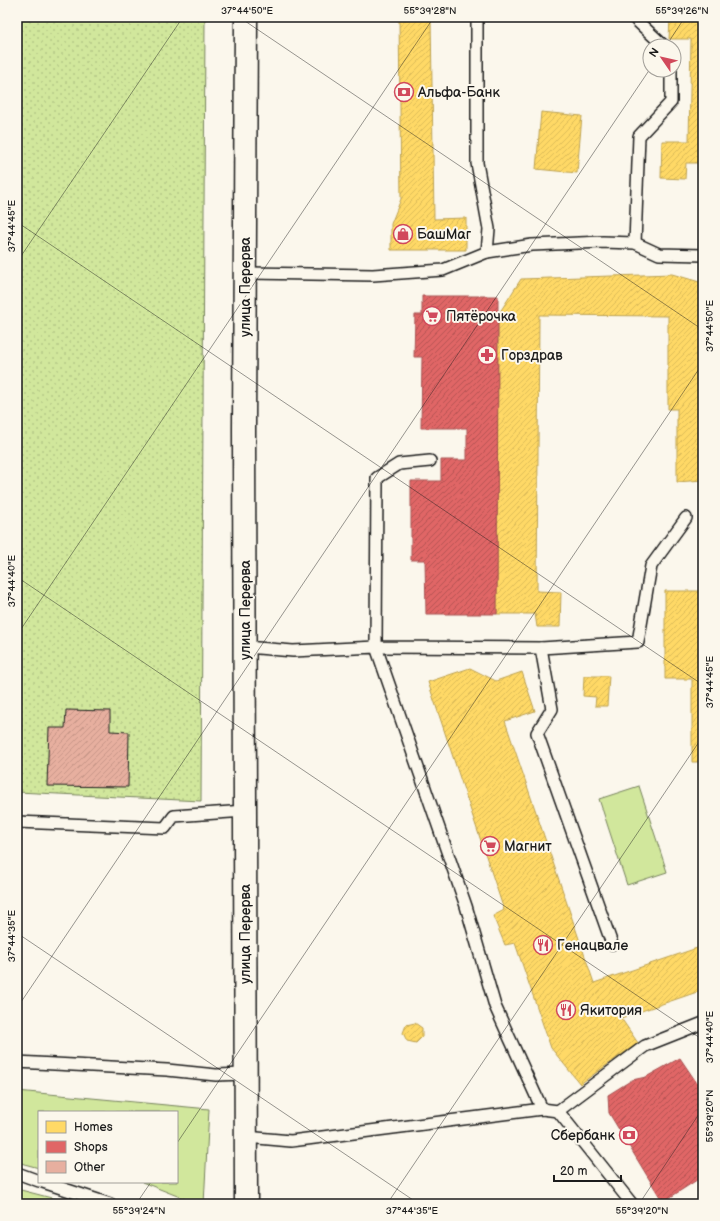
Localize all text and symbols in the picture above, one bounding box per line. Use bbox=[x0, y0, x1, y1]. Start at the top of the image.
text: 37°44'50"E bbox=[221, 5, 273, 17]
text: 55°39'28"N bbox=[403, 5, 457, 17]
text: 55°39'26"N bbox=[655, 5, 709, 17]
north arrow bbox=[642, 38, 682, 78]
text: N bbox=[646, 46, 662, 60]
bank icon: Альфа-Банк bbox=[393, 81, 415, 103]
place label: Альфа-Банк bbox=[417, 84, 500, 101]
text: 37°44'45"E bbox=[6, 199, 18, 252]
shop icon: БашМаг bbox=[392, 223, 414, 245]
place label: БашМаг bbox=[417, 226, 472, 243]
street label: улица Перерва bbox=[237, 236, 254, 337]
text: 37°44'50"E bbox=[704, 300, 716, 352]
supermarket icon: Пятёрочка bbox=[421, 305, 443, 327]
place label: Пятёрочка bbox=[446, 308, 517, 325]
pharmacy icon: Горздрав bbox=[476, 344, 498, 366]
place label: Горздрав bbox=[501, 347, 563, 364]
text: 37°44'40"E bbox=[6, 554, 18, 607]
street label: улица Перерва bbox=[237, 559, 254, 660]
text: 37°44'45"E bbox=[704, 655, 716, 708]
supermarket icon: Магнит bbox=[479, 835, 501, 857]
place label: Магнит bbox=[504, 838, 552, 855]
street label: улица Перерва bbox=[237, 883, 254, 984]
text: 37°44'35"E bbox=[6, 909, 18, 962]
restaurant icon: Генацвале bbox=[532, 934, 554, 956]
place label: Генацвале bbox=[557, 937, 629, 954]
restaurant icon: Якитория bbox=[555, 999, 577, 1021]
place label: Якитория bbox=[580, 1002, 642, 1019]
text: 37°44'40"E bbox=[704, 1010, 716, 1063]
text: 55°39'20"N bbox=[704, 1089, 716, 1143]
legend bbox=[38, 1111, 178, 1183]
text: Homes bbox=[74, 1120, 113, 1135]
bank icon: Сбербанк bbox=[618, 1124, 640, 1146]
place label: Сбербанк bbox=[551, 1127, 616, 1144]
text: Shops bbox=[74, 1140, 108, 1155]
scale bar bbox=[554, 1157, 621, 1183]
text: Other bbox=[74, 1160, 106, 1175]
text: 20 m bbox=[560, 1164, 587, 1179]
text: 55°39'24"N bbox=[112, 1205, 166, 1217]
text: 37°44'35"E bbox=[386, 1205, 439, 1217]
text: 55°39'20"N bbox=[615, 1205, 669, 1217]

